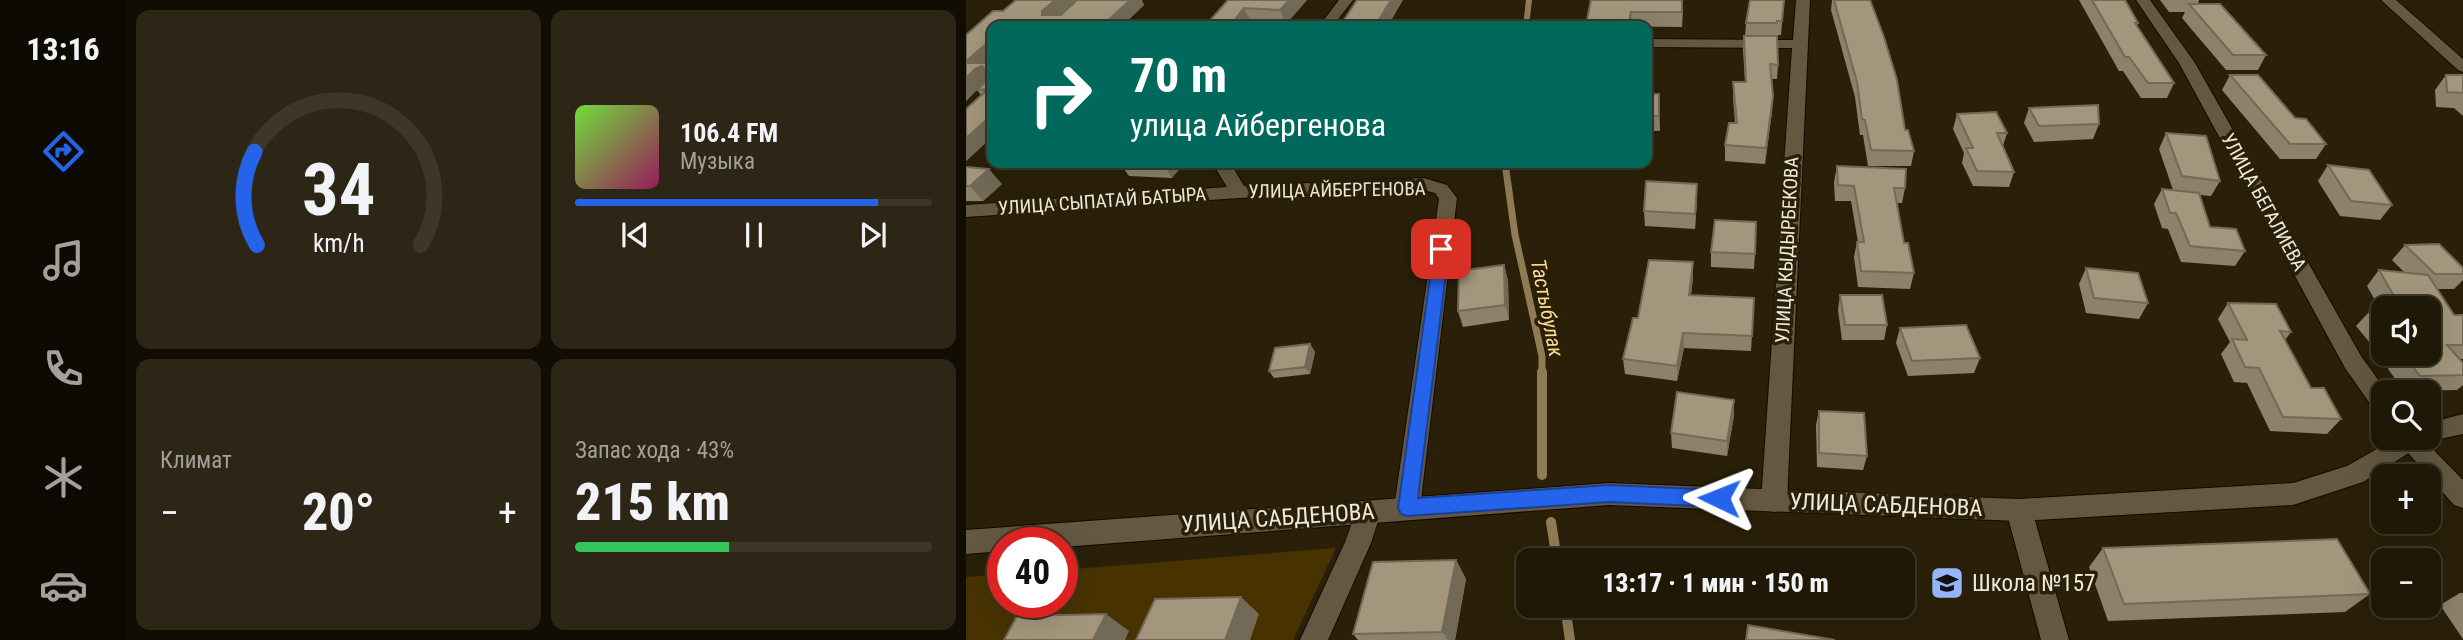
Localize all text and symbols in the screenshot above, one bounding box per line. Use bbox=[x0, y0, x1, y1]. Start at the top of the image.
text: 13:16 bbox=[26, 30, 100, 68]
text: 70 m bbox=[1130, 47, 1227, 104]
icon: right bbox=[1015, 49, 1106, 140]
text: улица Айбергенова bbox=[1130, 106, 1386, 144]
text: 106.4 FM bbox=[680, 118, 778, 148]
icon: directions bbox=[39, 127, 88, 176]
street label: УЛИЦА БЕГАЛИЕВА bbox=[2217, 129, 2311, 275]
text: 34 bbox=[302, 148, 375, 234]
text: Музыка bbox=[680, 148, 755, 175]
street label: УЛИЦА КЫДЫРБЕКОВА bbox=[1771, 156, 1803, 344]
street label: УЛИЦА АЙБЕРГЕНОВА bbox=[1248, 177, 1426, 203]
street label: УЛИЦА СЫПАТАЙ БАТЫРА bbox=[997, 182, 1207, 220]
icon: previous bbox=[616, 216, 654, 254]
icon: pause bbox=[735, 216, 773, 254]
icon: next bbox=[854, 216, 892, 254]
pin bbox=[1411, 219, 1471, 279]
text: km/h bbox=[313, 229, 364, 258]
icon: arrive bbox=[1422, 230, 1460, 268]
icon: music bbox=[39, 236, 88, 285]
water label: Тастыбулак bbox=[1526, 257, 1568, 360]
map controls bbox=[2371, 296, 2441, 618]
button: sound bbox=[2371, 296, 2441, 366]
icon: phone bbox=[39, 344, 88, 393]
button: search bbox=[2371, 380, 2441, 450]
text: Запас хода · 43% bbox=[575, 437, 734, 464]
text: Климат bbox=[160, 447, 232, 474]
icon: climate bbox=[39, 453, 88, 502]
position arrow bbox=[1682, 461, 1756, 535]
button: + bbox=[2371, 464, 2441, 534]
text: 215 km bbox=[575, 472, 730, 533]
text: 20° bbox=[302, 482, 375, 543]
street label: УЛИЦА САБДЕНОВА bbox=[1789, 488, 1983, 522]
text: − bbox=[160, 491, 179, 535]
text: + bbox=[498, 491, 517, 535]
street label: УЛИЦА САБДЕНОВА bbox=[1181, 498, 1375, 538]
speed limit sign: 40 bbox=[987, 527, 1078, 618]
button: − bbox=[2371, 548, 2441, 618]
icon: car bbox=[39, 561, 88, 610]
school or university icon: Школа №157 bbox=[1928, 564, 1966, 602]
text: 13:17 · 1 мин · 150 m bbox=[1602, 568, 1829, 598]
place label: Школа №157 bbox=[1972, 570, 2095, 597]

